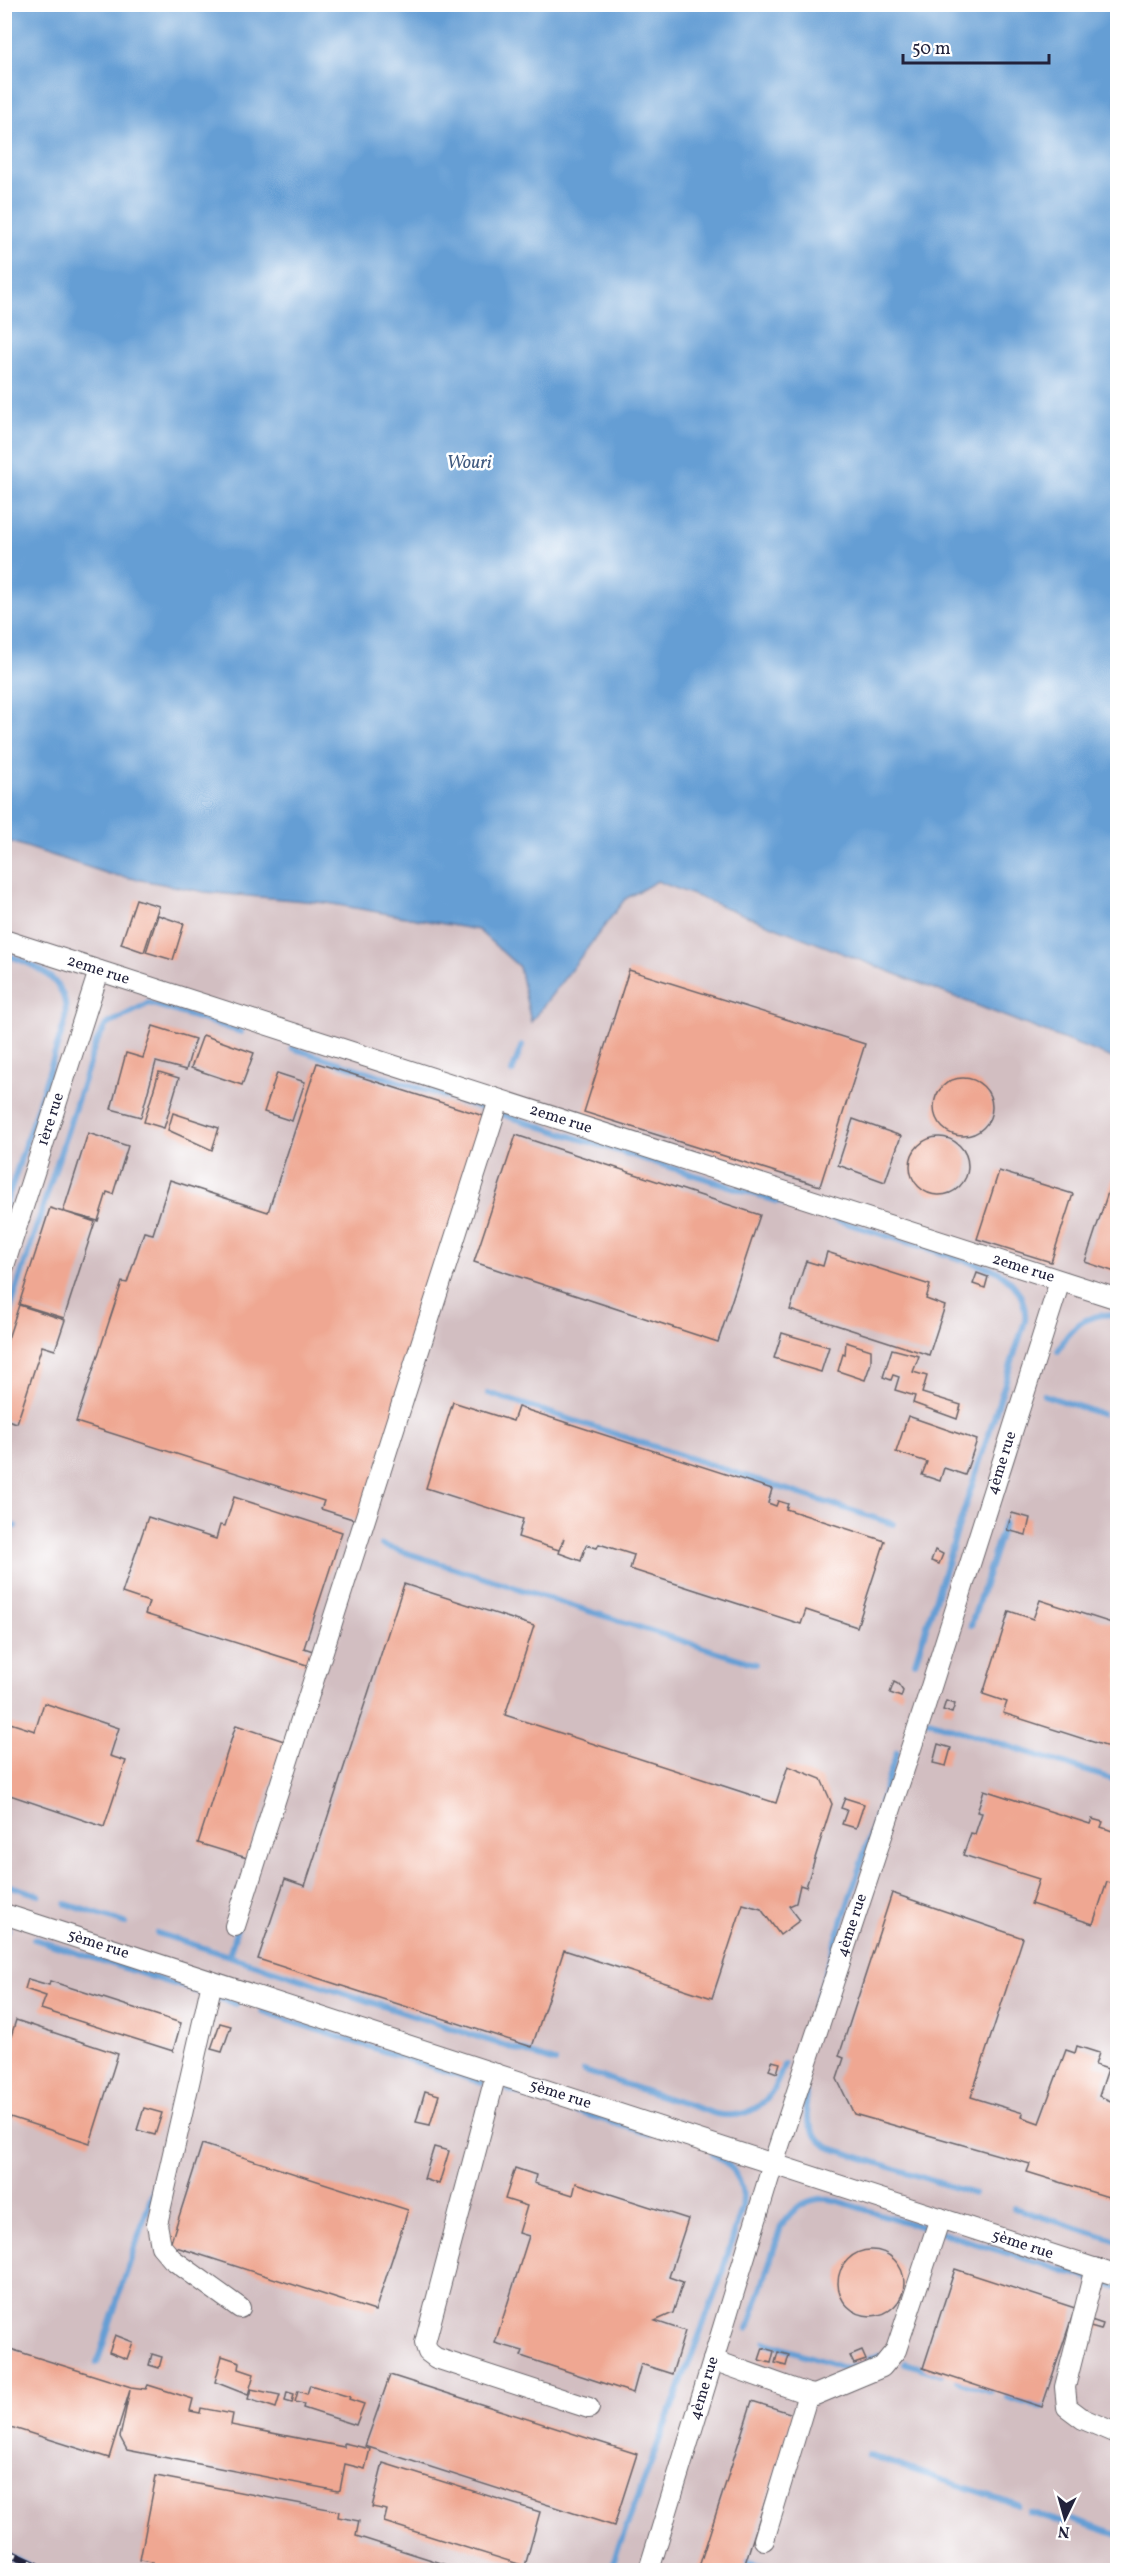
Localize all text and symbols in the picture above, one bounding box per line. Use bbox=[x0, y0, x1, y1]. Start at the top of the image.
scale bar bbox=[903, 27, 1048, 65]
text: 50 m bbox=[912, 37, 951, 62]
water label: Wouri bbox=[447, 451, 492, 476]
street label: 2eme rue bbox=[64, 950, 132, 991]
street label: 1ère rue bbox=[32, 1090, 70, 1149]
street label: 2eme rue bbox=[527, 1099, 595, 1140]
street label: 2eme rue bbox=[989, 1248, 1057, 1289]
street label: 4ème rue bbox=[982, 1429, 1023, 1498]
street label: 4ème rue bbox=[831, 1891, 873, 1960]
street label: 5ème rue bbox=[65, 1924, 132, 1965]
street label: 5ème rue bbox=[527, 2075, 594, 2115]
street label: 5ème rue bbox=[989, 2225, 1056, 2265]
street label: 4ème rue bbox=[684, 2354, 725, 2423]
north arrow bbox=[1035, 2488, 1095, 2548]
text: N bbox=[1057, 2519, 1071, 2542]

